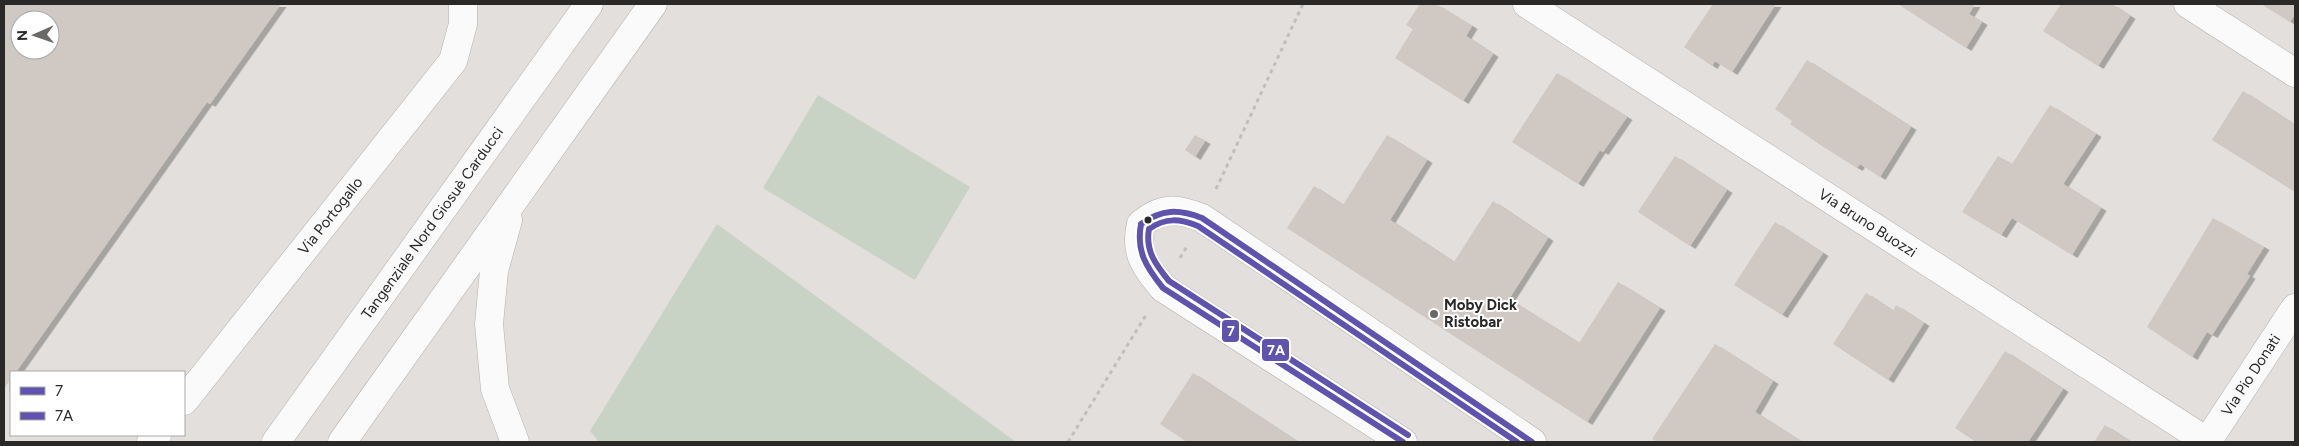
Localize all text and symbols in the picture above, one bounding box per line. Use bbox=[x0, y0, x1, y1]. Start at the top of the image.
north arrow bbox=[10, 10, 60, 60]
text: N bbox=[14, 30, 31, 41]
street label: Tangenziale Nord Giosuè Carducci bbox=[358, 124, 507, 323]
street label: Via Portogallo bbox=[294, 173, 367, 258]
street label: Via Bruno Buozzi bbox=[1815, 185, 1920, 261]
unlabelled marker bbox=[1143, 215, 1153, 225]
place label: Moby Dick Ristobar bbox=[1444, 296, 1517, 331]
marker: Moby Dick Ristobar bbox=[1428, 308, 1440, 320]
line badge: 7 bbox=[1221, 319, 1240, 343]
text: 7 bbox=[1227, 323, 1235, 340]
street label: Via Pio Donati bbox=[2218, 331, 2284, 419]
line badge: 7A bbox=[1261, 338, 1290, 362]
text: 7A bbox=[1267, 342, 1285, 359]
legend bbox=[10, 371, 185, 436]
text: 7 bbox=[55, 382, 63, 400]
text: 7A bbox=[55, 407, 73, 425]

